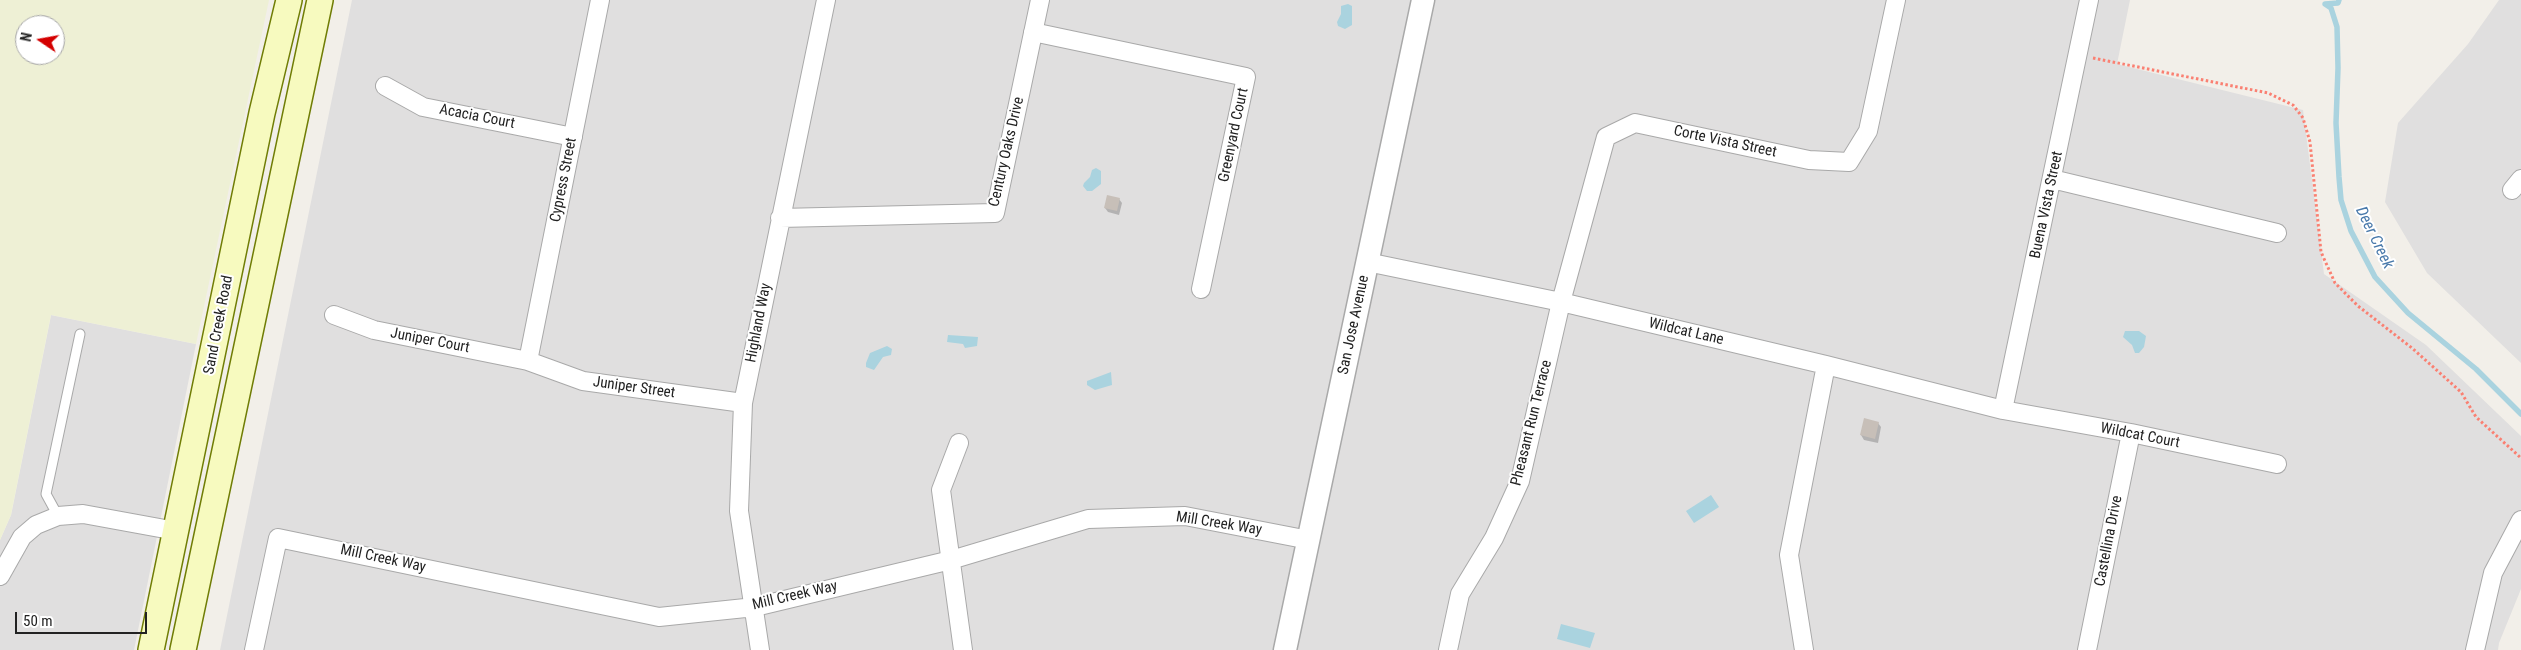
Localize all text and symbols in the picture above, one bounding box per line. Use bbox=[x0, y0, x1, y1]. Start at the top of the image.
north arrow bbox=[15, 15, 65, 65]
text: N bbox=[18, 31, 35, 43]
street label: Greenyard Court bbox=[1215, 86, 1253, 184]
street label: Century Oaks Drive bbox=[986, 95, 1028, 209]
street label: Acacia Court bbox=[438, 101, 516, 133]
street label: Corte Vista Street bbox=[1672, 122, 1778, 162]
street label: Cypress Street bbox=[547, 136, 581, 224]
street label: Buena Vista Street bbox=[2027, 150, 2067, 260]
water label: Deer Creek bbox=[2351, 204, 2397, 272]
street label: Sand Creek Road bbox=[201, 274, 237, 376]
street label: San Jose Avenue bbox=[1335, 274, 1373, 376]
street label: Highland Way bbox=[742, 282, 776, 364]
street label: Wildcat Lane bbox=[1647, 315, 1725, 349]
street label: Juniper Court bbox=[389, 325, 471, 357]
street label: Pheasant Run Terrace bbox=[1508, 358, 1556, 488]
street label: Juniper Street bbox=[592, 373, 676, 403]
street label: Wildcat Court bbox=[2099, 419, 2181, 453]
street label: Castellina Drive bbox=[2091, 494, 2127, 588]
street label: Mill Creek Way bbox=[1175, 508, 1263, 540]
street label: Mill Creek Way bbox=[339, 541, 427, 577]
street label: Mill Creek Way bbox=[751, 577, 839, 615]
scale bar bbox=[18, 602, 150, 634]
text: 50 m bbox=[23, 612, 53, 630]

